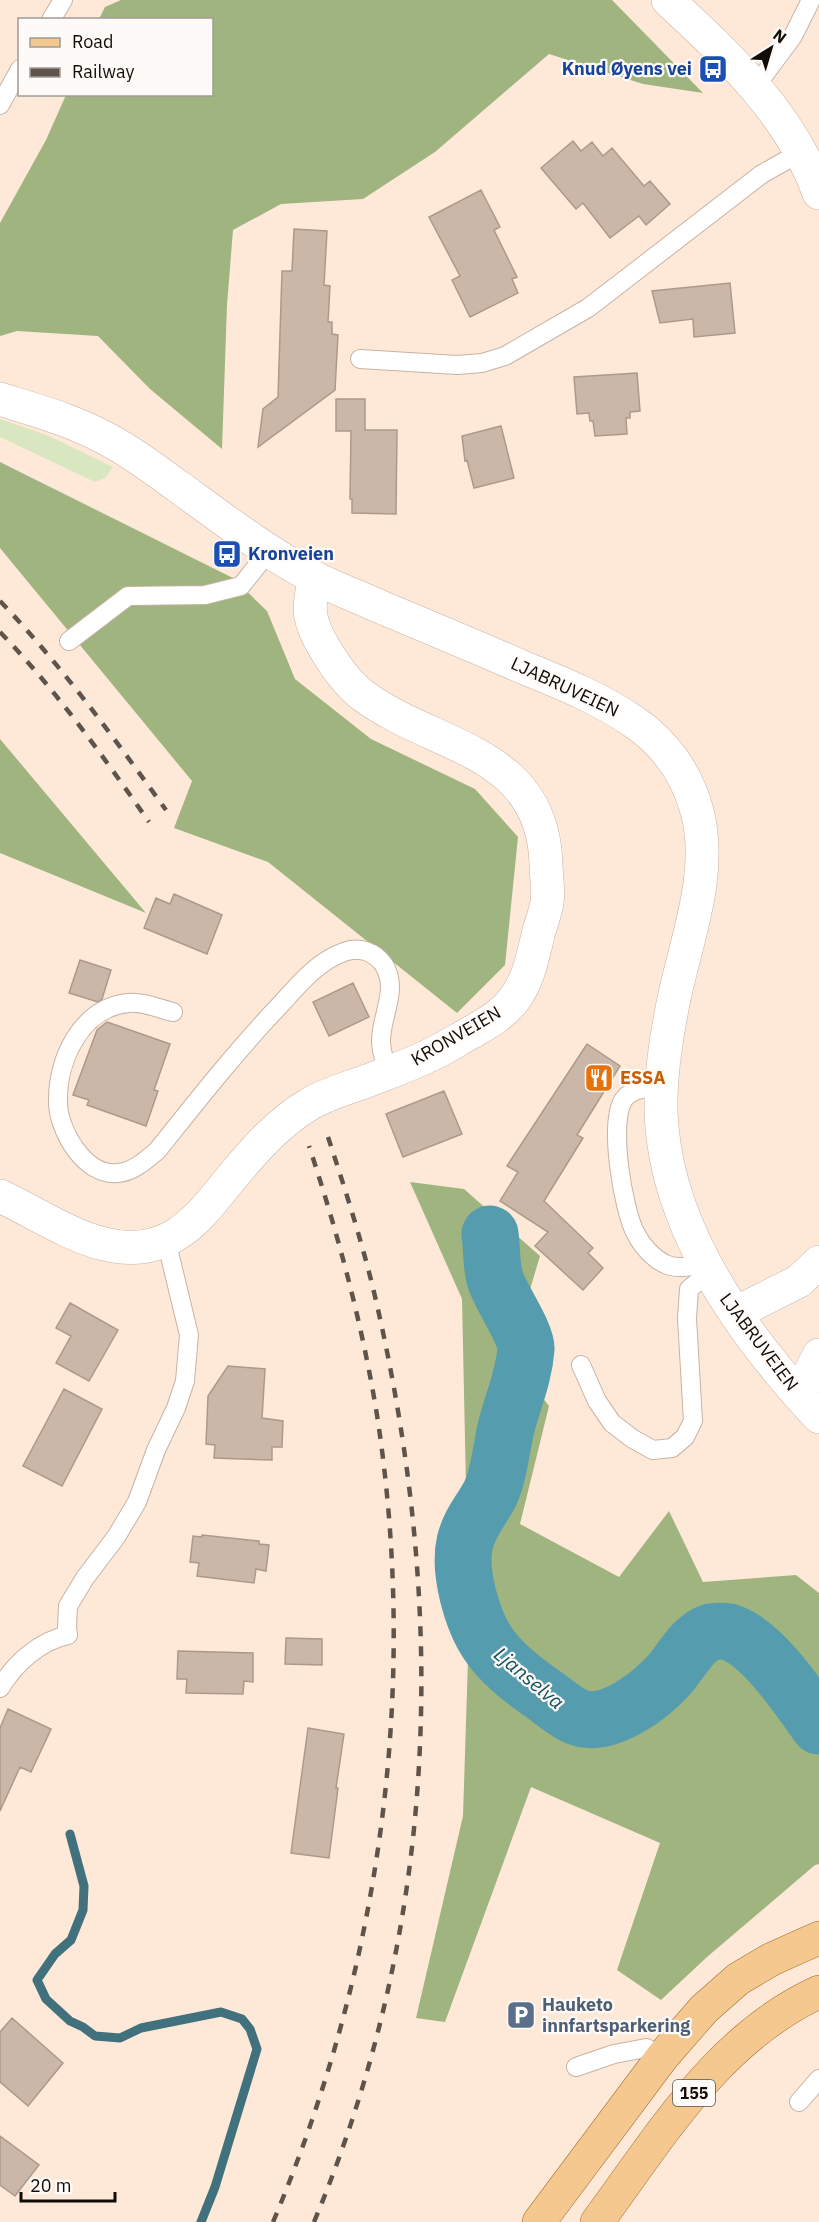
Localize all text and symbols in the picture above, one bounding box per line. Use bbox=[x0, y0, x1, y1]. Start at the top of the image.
legend bbox=[18, 18, 213, 96]
north arrow bbox=[741, 18, 801, 78]
text: N bbox=[769, 25, 791, 47]
text: Road bbox=[72, 30, 113, 53]
bus stop icon: Knud Øyens vei bbox=[697, 53, 729, 85]
place label: Knud Øyens vei bbox=[562, 57, 692, 80]
text: Railway bbox=[72, 60, 134, 83]
bus stop icon: Kronveien bbox=[211, 538, 243, 570]
place label: Kronveien bbox=[248, 542, 334, 565]
street label: LJABRUVEIEN bbox=[507, 651, 623, 722]
street label: KRONVEIEN bbox=[407, 1001, 505, 1071]
restaurant icon: ESSA bbox=[583, 1062, 615, 1094]
place label: ESSA bbox=[620, 1066, 665, 1089]
street label: LJABRUVEIEN bbox=[715, 1288, 804, 1395]
water label: Ljanselva bbox=[489, 1640, 570, 1715]
place label: Hauketo innfartsparkering bbox=[542, 1993, 690, 2037]
parking icon: Hauketo innfartsparkering bbox=[505, 1999, 537, 2031]
road number: 155 bbox=[673, 2080, 715, 2106]
scale bar bbox=[21, 2165, 116, 2203]
text: 20 m bbox=[30, 2174, 72, 2197]

